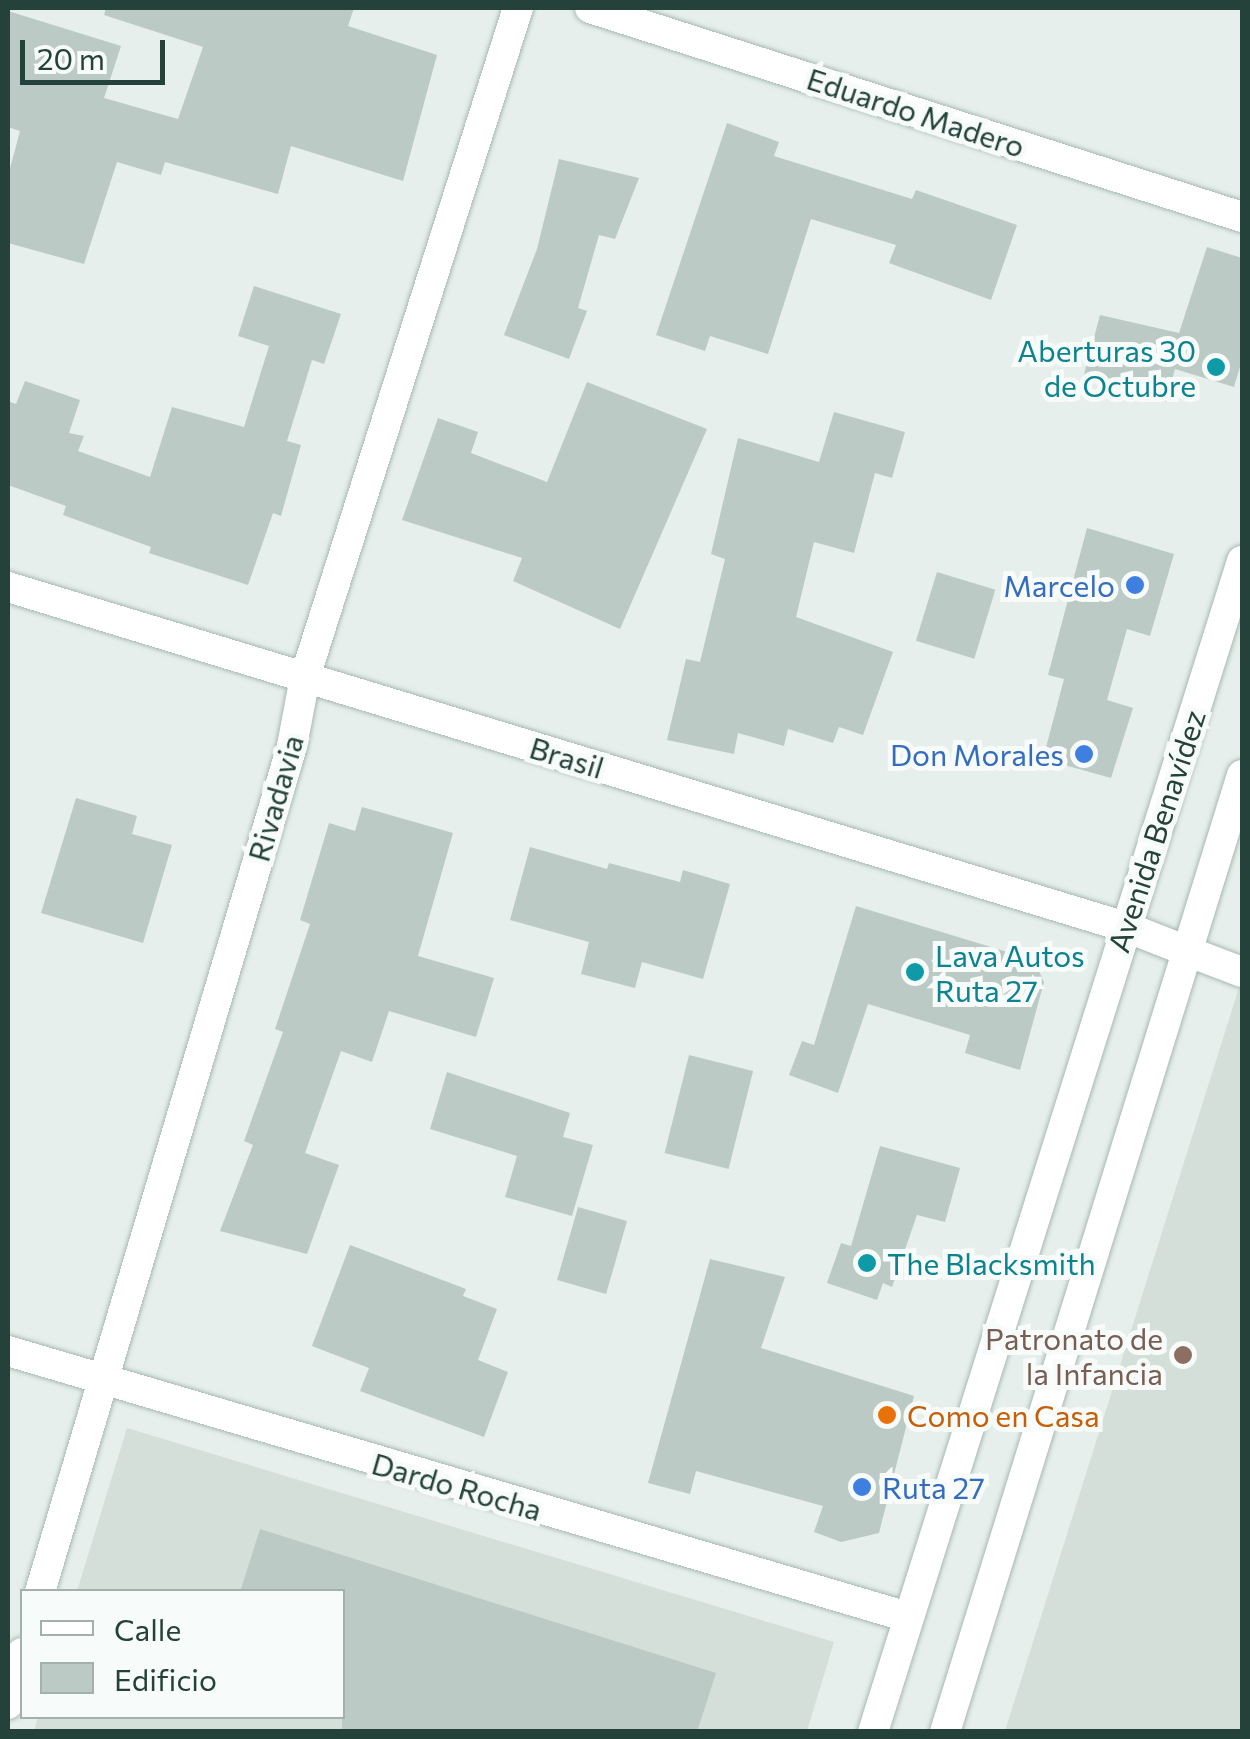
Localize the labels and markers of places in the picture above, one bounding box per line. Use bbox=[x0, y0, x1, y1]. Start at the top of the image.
place label: Aberturas 30 de Octubre bbox=[1017, 332, 1196, 402]
marker: Aberturas 30 de Octubre bbox=[1205, 356, 1227, 378]
place label: Marcelo bbox=[1003, 567, 1115, 603]
marker: Marcelo bbox=[1124, 574, 1146, 596]
place label: Don Morales bbox=[890, 736, 1064, 772]
marker: Don Morales bbox=[1073, 743, 1095, 765]
place label: Lava Autos Ruta 27 bbox=[935, 937, 1085, 1008]
marker: Lava Autos Ruta 27 bbox=[904, 961, 926, 983]
place label: The Blacksmith bbox=[887, 1245, 1096, 1281]
marker: The Blacksmith bbox=[856, 1252, 878, 1274]
place label: Patronato de la Infancia bbox=[985, 1320, 1163, 1390]
marker: Patronato de la Infancia bbox=[1172, 1344, 1194, 1366]
place label: Como en Casa bbox=[907, 1397, 1100, 1433]
marker: Como en Casa bbox=[876, 1404, 898, 1426]
place label: Ruta 27 bbox=[882, 1469, 985, 1505]
marker: Ruta 27 bbox=[851, 1476, 873, 1498]

